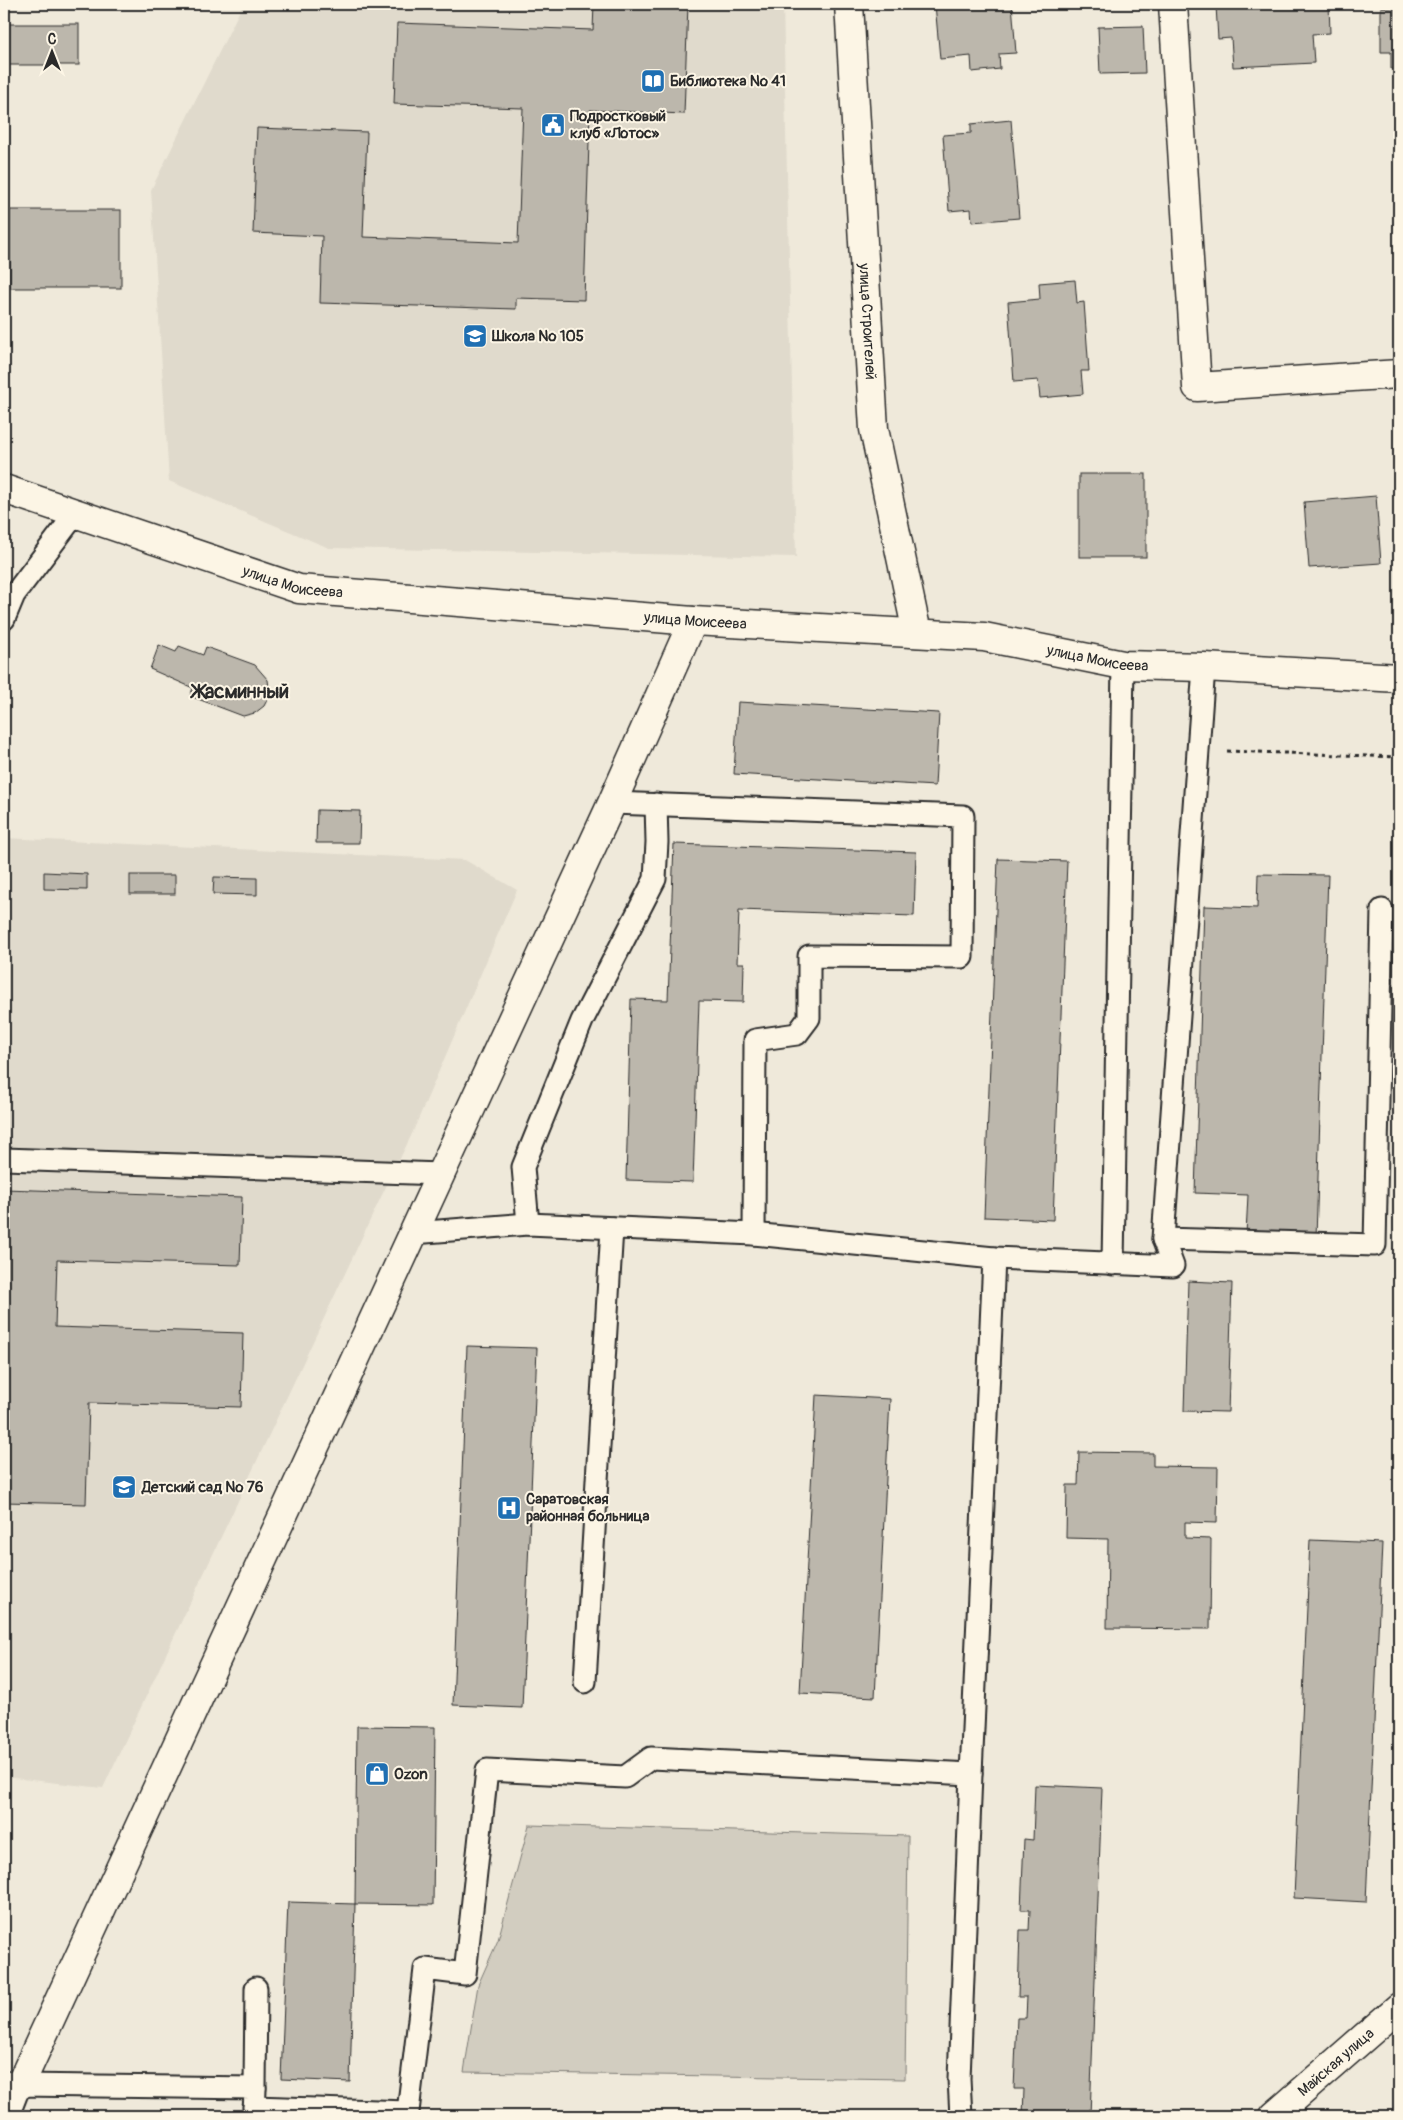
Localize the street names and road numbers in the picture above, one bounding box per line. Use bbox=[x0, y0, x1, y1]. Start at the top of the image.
street label: улица Строителей bbox=[854, 262, 880, 380]
street label: улица Моисеева bbox=[239, 561, 344, 603]
street label: улица Моисеева bbox=[642, 608, 747, 634]
street label: улица Моисеева bbox=[1044, 641, 1149, 676]
street label: Майская улица bbox=[1294, 2024, 1378, 2101]

